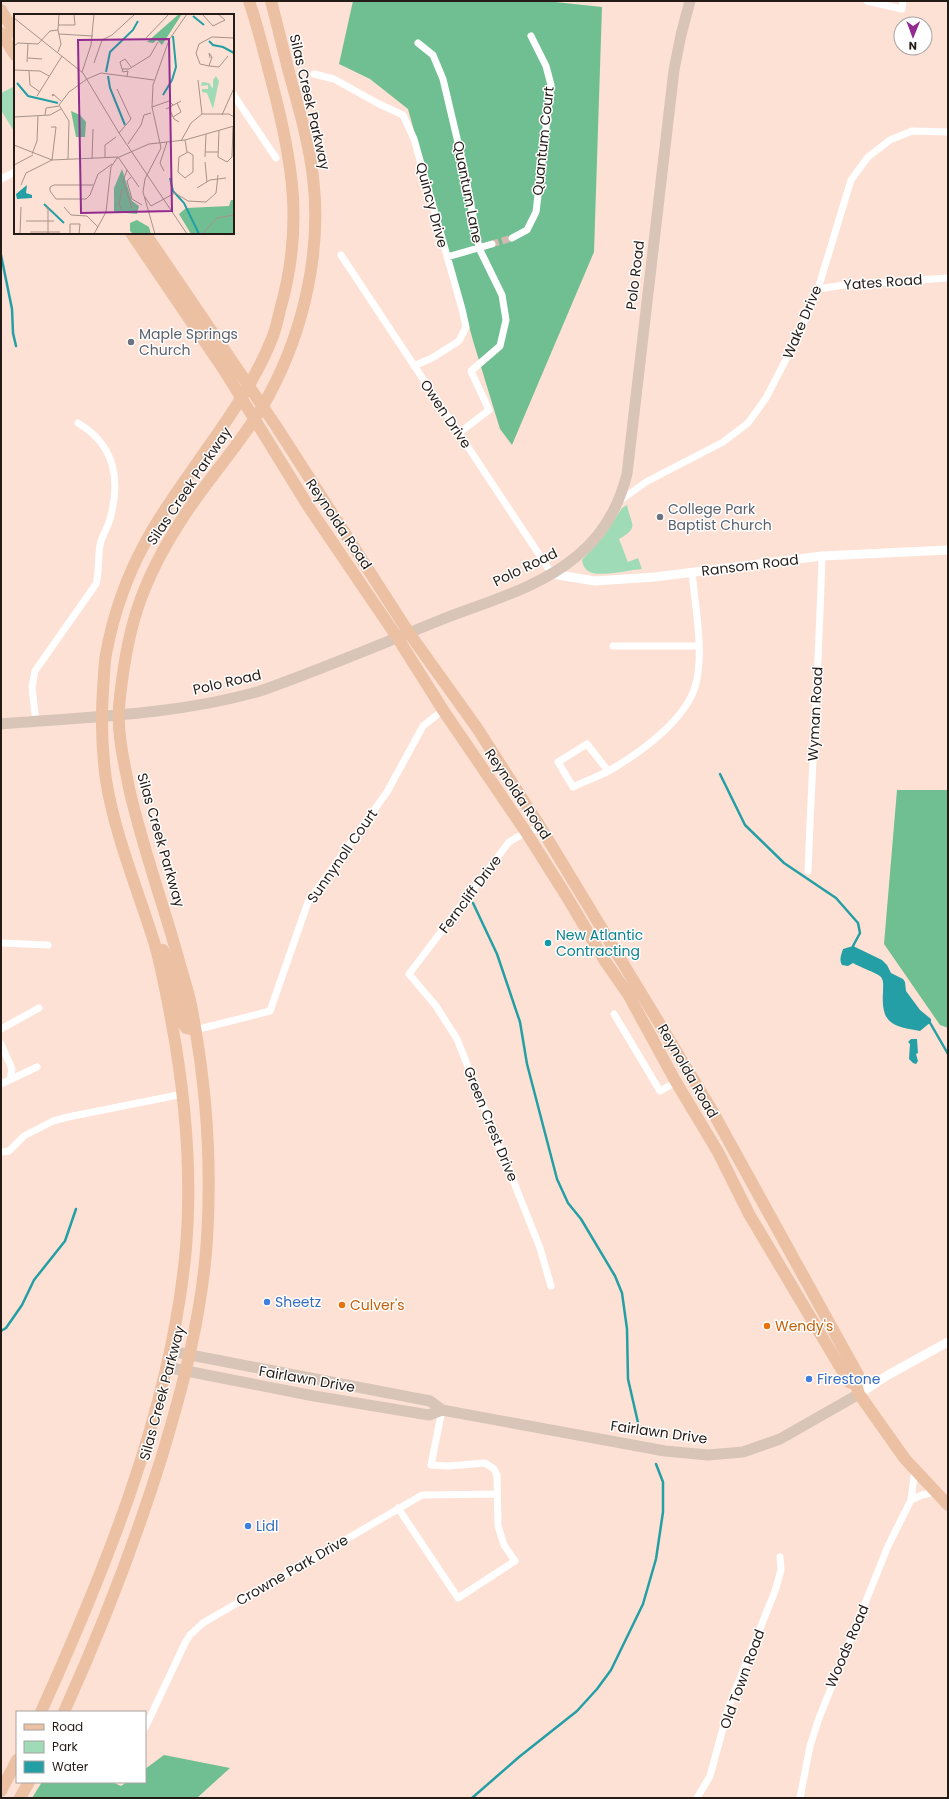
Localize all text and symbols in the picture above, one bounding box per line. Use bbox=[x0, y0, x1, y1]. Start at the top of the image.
inset map bbox=[14, 14, 234, 234]
north arrow bbox=[893, 16, 933, 56]
street label: Silas Creek Parkway bbox=[285, 32, 335, 172]
text: N bbox=[909, 38, 917, 54]
street label: Quantum Court bbox=[527, 85, 559, 197]
street label: Quantum Lane bbox=[448, 139, 488, 245]
street label: Quincy Drive bbox=[411, 160, 453, 250]
street label: Polo Road bbox=[621, 239, 649, 311]
street label: Yates Road bbox=[843, 269, 923, 295]
street label: Wake Drive bbox=[778, 282, 827, 362]
place label: Maple Springs Church bbox=[139, 324, 238, 360]
marker: Maple Springs Church bbox=[126, 337, 136, 347]
street label: Owen Drive bbox=[416, 376, 477, 453]
street label: Silas Creek Parkway bbox=[142, 423, 236, 549]
street label: Reynolda Road bbox=[301, 475, 377, 573]
place label: College Park Baptist Church bbox=[668, 499, 772, 535]
marker: College Park Baptist Church bbox=[655, 512, 665, 522]
street label: Polo Road bbox=[489, 543, 561, 591]
street label: Ransom Road bbox=[700, 549, 800, 581]
street label: Polo Road bbox=[191, 664, 263, 700]
street label: Wyman Road bbox=[803, 666, 827, 762]
street label: Reynolda Road bbox=[480, 745, 556, 843]
street label: Silas Creek Parkway bbox=[132, 771, 190, 910]
street label: Sunnynoll Court bbox=[302, 805, 382, 907]
street label: Ferncliff Drive bbox=[434, 850, 506, 937]
place label: New Atlantic Contracting bbox=[556, 925, 643, 961]
marker: New Atlantic Contracting bbox=[543, 938, 553, 948]
street label: Reynolda Road bbox=[653, 1020, 723, 1122]
street label: Green Crest Drive bbox=[459, 1064, 523, 1185]
place label: Sheetz bbox=[275, 1292, 321, 1312]
place label: Culver's bbox=[350, 1295, 405, 1315]
marker: Sheetz bbox=[262, 1297, 272, 1307]
marker: Culver's bbox=[337, 1300, 347, 1310]
place label: Wendy's bbox=[775, 1316, 833, 1336]
marker: Wendy's bbox=[762, 1321, 772, 1331]
street label: Silas Creek Parkway bbox=[134, 1323, 190, 1463]
street label: Fairlawn Drive bbox=[257, 1361, 357, 1397]
place label: Firestone bbox=[817, 1369, 881, 1389]
marker: Firestone bbox=[804, 1374, 814, 1384]
street label: Fairlawn Drive bbox=[609, 1415, 709, 1449]
place label: Lidl bbox=[256, 1516, 278, 1536]
marker: Lidl bbox=[243, 1521, 253, 1531]
street label: Crowne Park Drive bbox=[232, 1530, 352, 1610]
street label: Woods Road bbox=[821, 1601, 873, 1691]
street label: Old Town Road bbox=[715, 1626, 769, 1732]
legend bbox=[16, 1711, 146, 1783]
text: Road bbox=[52, 1718, 83, 1735]
text: Park bbox=[52, 1738, 79, 1755]
text: Water bbox=[52, 1758, 89, 1775]

